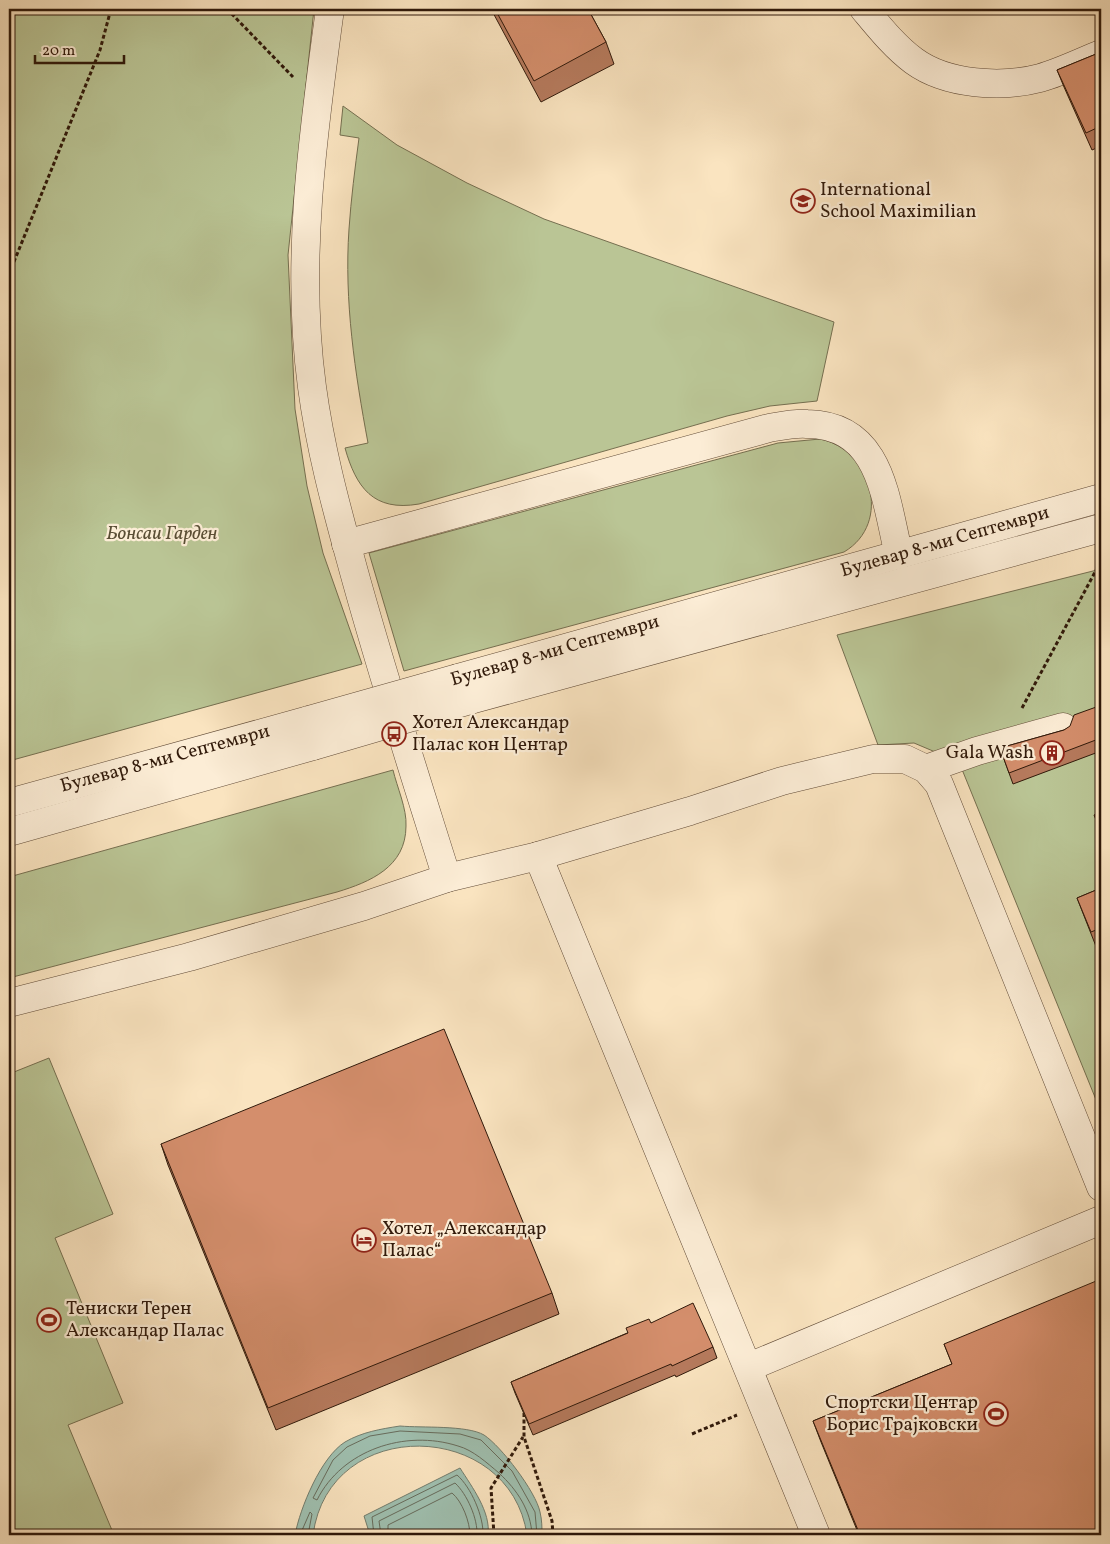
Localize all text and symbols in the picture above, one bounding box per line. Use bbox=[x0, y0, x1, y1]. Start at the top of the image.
scale bar bbox=[35, 32, 124, 64]
text: 20 m bbox=[42, 41, 75, 62]
place label: International School Maximilian bbox=[820, 177, 977, 225]
school or university icon: International School Maximilian bbox=[790, 188, 816, 214]
street label: Булевар 8-ми Септември bbox=[838, 500, 1052, 584]
park label: Бонсаи Гарден bbox=[106, 521, 218, 547]
street label: Булевар 8-ми Септември bbox=[448, 609, 662, 693]
place label: Хотел Александар Палас кон Центар bbox=[412, 710, 569, 758]
street label: Булевар 8-ми Септември bbox=[57, 718, 273, 800]
bus stop icon: Хотел Александар Палас кон Центар bbox=[381, 721, 407, 747]
place label: Gala Wash bbox=[946, 740, 1034, 766]
building icon: Gala Wash bbox=[1039, 740, 1065, 766]
place label: Хотел „Александар Палас“ bbox=[382, 1216, 547, 1264]
hotel icon: Хотел „Александар Палас“ bbox=[351, 1227, 377, 1253]
place label: Тениски Терен Александар Палас bbox=[66, 1296, 224, 1344]
sports icon: Тениски Терен Александар Палас bbox=[36, 1307, 62, 1333]
place label: Спортски Центар Борис Трајковски bbox=[825, 1390, 978, 1438]
sports icon: Спортски Центар Борис Трајковски bbox=[983, 1401, 1009, 1427]

